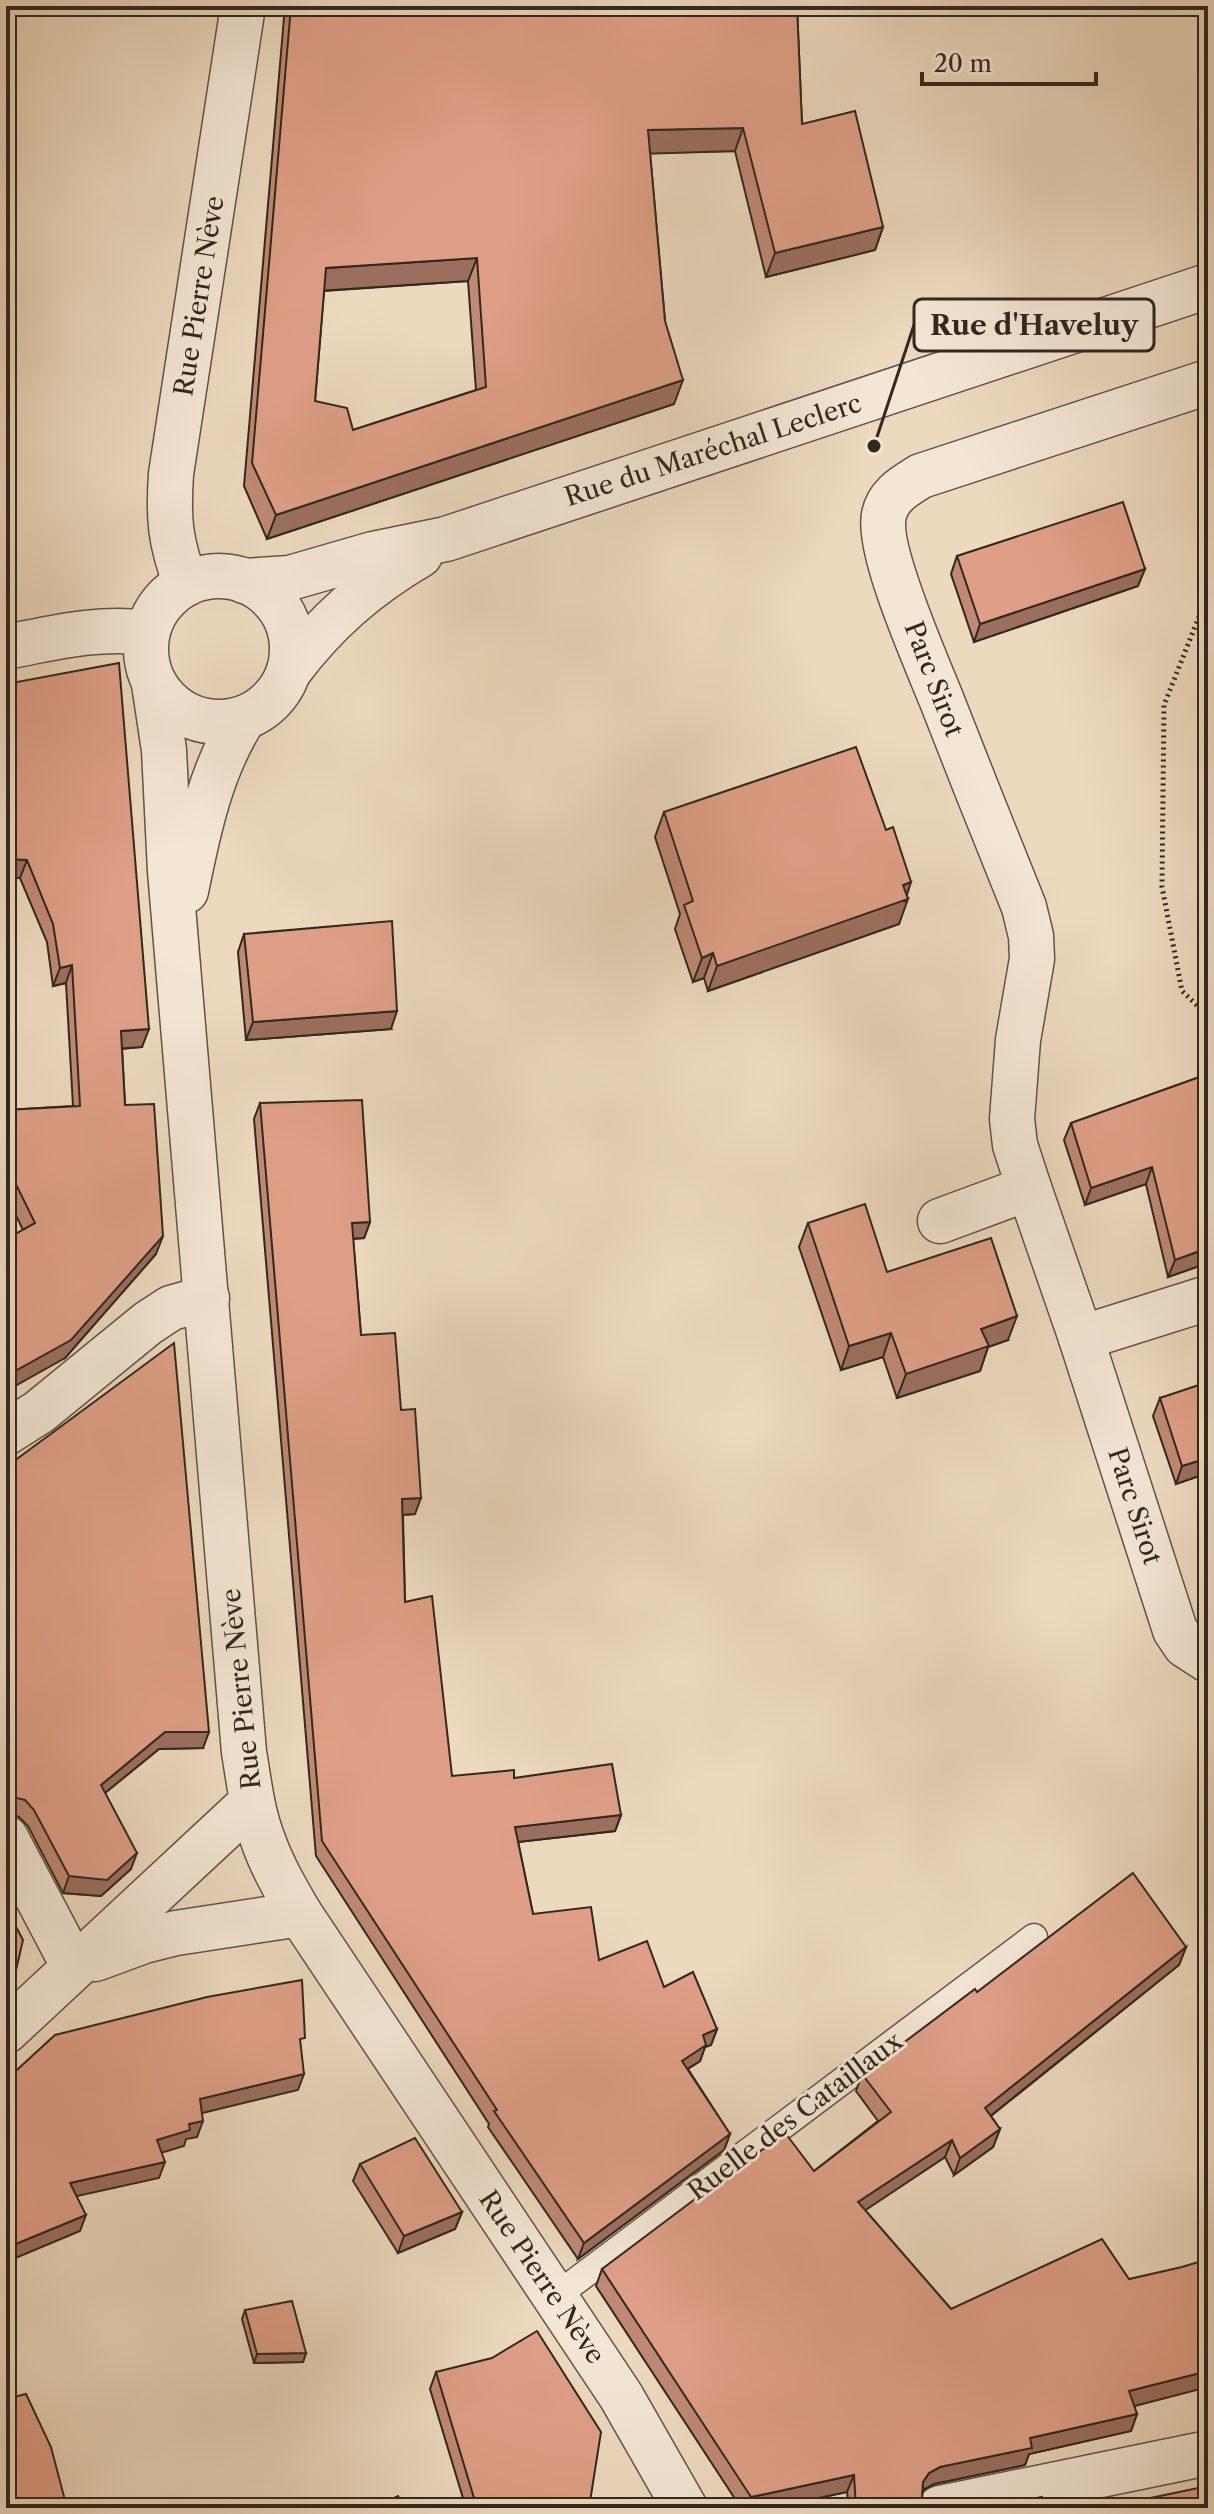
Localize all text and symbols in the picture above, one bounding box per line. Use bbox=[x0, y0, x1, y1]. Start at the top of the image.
scale bar bbox=[922, 36, 1096, 86]
text: 20 m bbox=[934, 49, 992, 78]
street label: Rue Pierre Nève bbox=[167, 194, 231, 398]
callout: Rue d'Haveluy bbox=[914, 299, 1154, 351]
text: Rue d'Haveluy bbox=[930, 308, 1139, 342]
street label: Rue du Maréchal Leclerc bbox=[560, 387, 866, 513]
street label: Parc Sirot bbox=[897, 617, 971, 742]
street label: Parc Sirot bbox=[1101, 1444, 1169, 1569]
street label: Rue Pierre Nève bbox=[215, 1587, 267, 1791]
street label: Ruelle des Cataillaux bbox=[682, 2024, 909, 2207]
street label: Rue Pierre Nève bbox=[472, 2184, 612, 2370]

